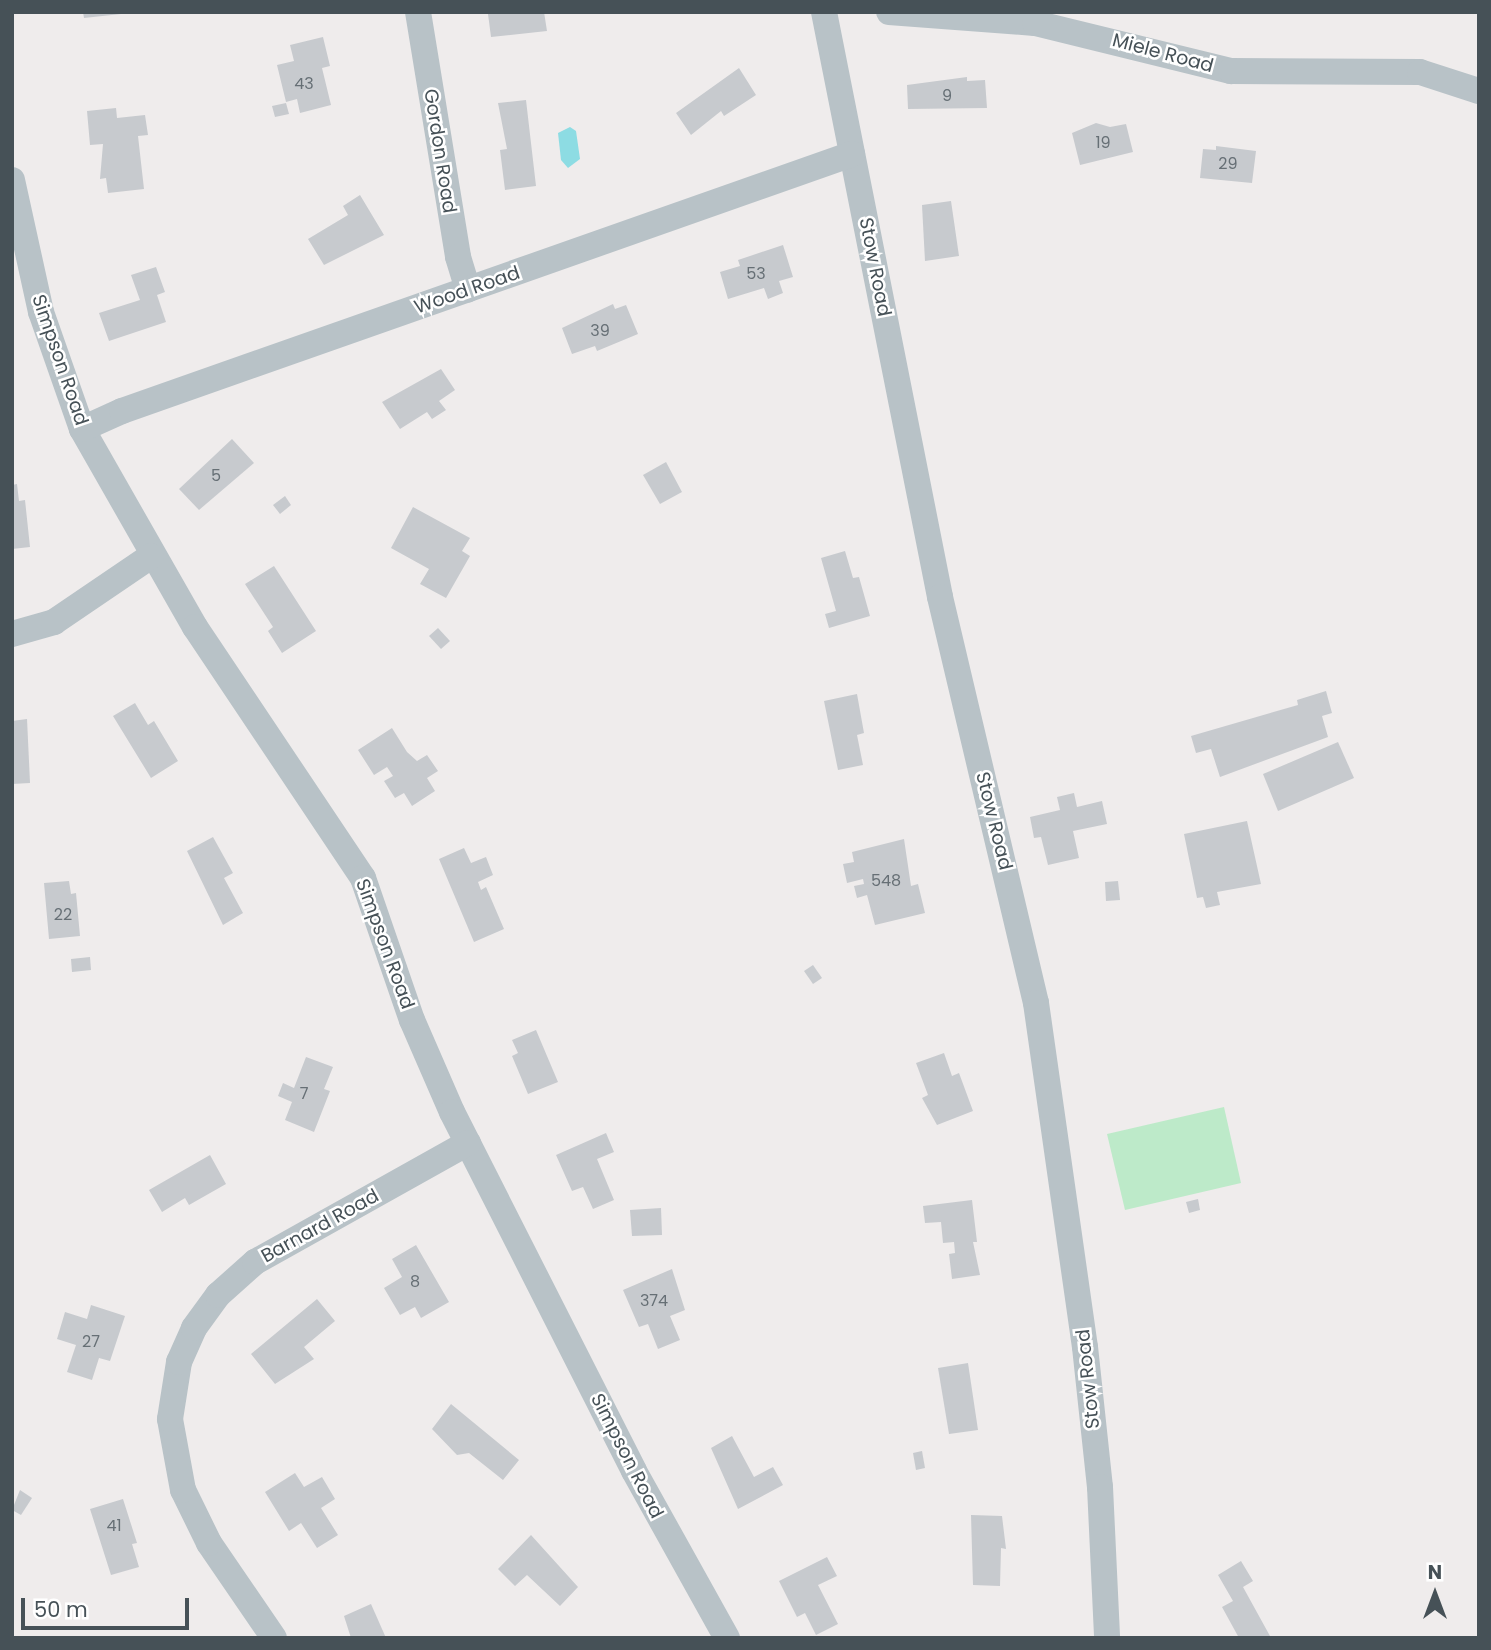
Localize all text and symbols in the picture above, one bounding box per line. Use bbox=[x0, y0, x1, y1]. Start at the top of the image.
street label: Miele Road bbox=[1110, 29, 1216, 77]
house number: 43 bbox=[294, 74, 314, 94]
house number: 9 bbox=[942, 86, 952, 106]
street label: Gordon Road bbox=[419, 87, 461, 215]
house number: 19 bbox=[1095, 133, 1111, 153]
house number: 29 bbox=[1218, 154, 1238, 174]
street label: Stow Road bbox=[854, 216, 896, 318]
street label: Wood Road bbox=[411, 261, 523, 319]
house number: 53 bbox=[746, 264, 766, 284]
street label: Simpson Road bbox=[27, 292, 93, 428]
house number: 39 bbox=[590, 321, 610, 341]
house number: 5 bbox=[211, 466, 221, 486]
street label: Stow Road bbox=[971, 770, 1017, 872]
house number: 548 bbox=[871, 871, 901, 891]
street label: Simpson Road bbox=[351, 876, 419, 1012]
house number: 22 bbox=[54, 905, 72, 925]
house number: 7 bbox=[300, 1084, 308, 1104]
street label: Barnard Road bbox=[257, 1184, 383, 1268]
house number: 8 bbox=[410, 1272, 420, 1292]
house number: 374 bbox=[640, 1291, 668, 1311]
street label: Stow Road bbox=[1071, 1328, 1105, 1430]
house number: 27 bbox=[82, 1332, 100, 1352]
street label: Simpson Road bbox=[586, 1390, 668, 1522]
house number: 41 bbox=[106, 1516, 122, 1536]
north arrow bbox=[1400, 1559, 1470, 1629]
text: N bbox=[1428, 1559, 1442, 1586]
scale bar bbox=[24, 1584, 192, 1628]
text: 50 m bbox=[34, 1595, 88, 1624]

